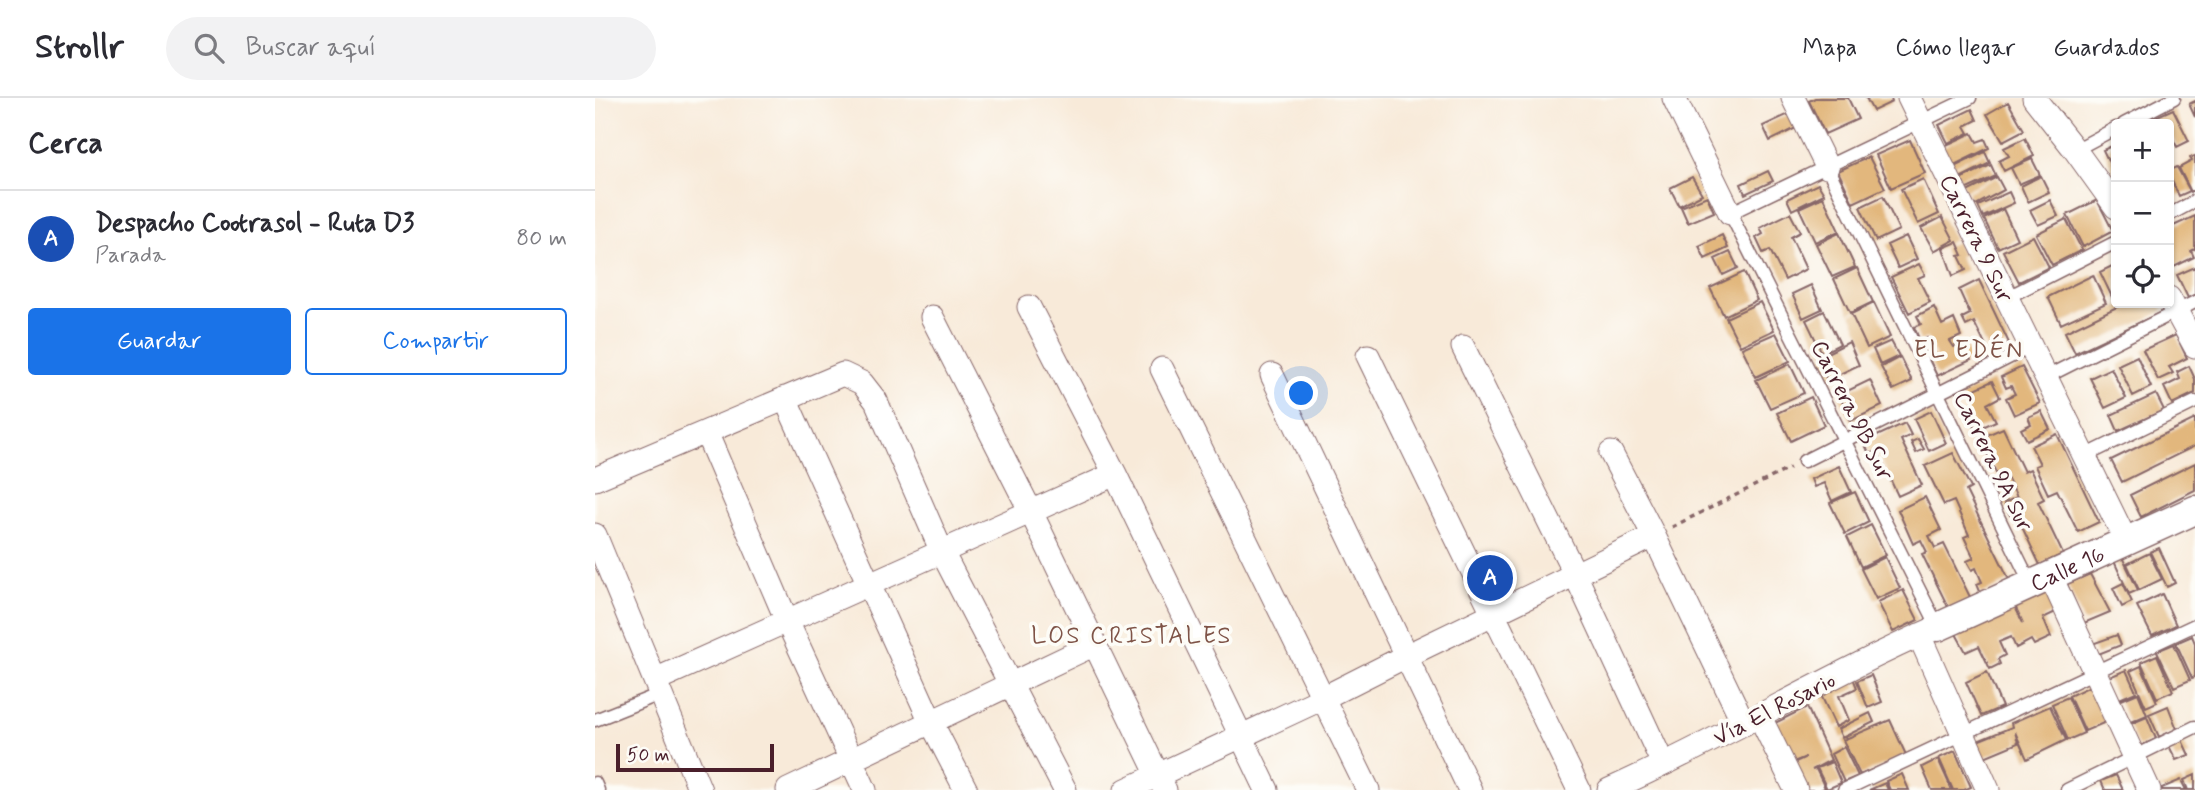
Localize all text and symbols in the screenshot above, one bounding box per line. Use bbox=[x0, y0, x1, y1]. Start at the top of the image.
search box bbox=[166, 17, 656, 80]
text: Strollr bbox=[35, 26, 124, 70]
icon: search bbox=[190, 29, 228, 67]
text: Buscar aquí bbox=[246, 31, 376, 65]
text: Mapa bbox=[1802, 33, 1857, 64]
text: Cómo llegar bbox=[1895, 33, 2015, 64]
text: Guardados bbox=[2053, 33, 2160, 64]
map controls bbox=[2111, 119, 2174, 308]
button: + bbox=[2111, 119, 2174, 182]
text: Cerca bbox=[28, 124, 103, 163]
street label: Carrera 9 Sur bbox=[1931, 170, 2019, 308]
button: − bbox=[2111, 182, 2174, 245]
text: Despacho Cootrasol - Ruta D3 bbox=[95, 207, 414, 241]
text: A bbox=[43, 224, 59, 254]
text: 80 m bbox=[516, 224, 567, 254]
text: Parada bbox=[95, 241, 166, 271]
button: locate bbox=[2111, 245, 2174, 308]
button: Guardar bbox=[28, 308, 291, 375]
button: Compartir bbox=[305, 308, 567, 375]
district label: EL EDÉN bbox=[1914, 333, 2024, 366]
street label: Carrera 9B Sur bbox=[1803, 336, 1900, 486]
your location bbox=[1284, 376, 1318, 410]
street label: Carrera 9A Sur bbox=[1946, 387, 2039, 537]
street label: Calle 16 bbox=[2026, 540, 2110, 600]
pin: A bbox=[1467, 552, 1513, 604]
district label: LOS CRISTALES bbox=[1031, 621, 1233, 652]
street label: Vía El Rosario bbox=[1709, 666, 1841, 753]
scale bar bbox=[616, 741, 773, 773]
text: 50 m bbox=[627, 743, 670, 768]

